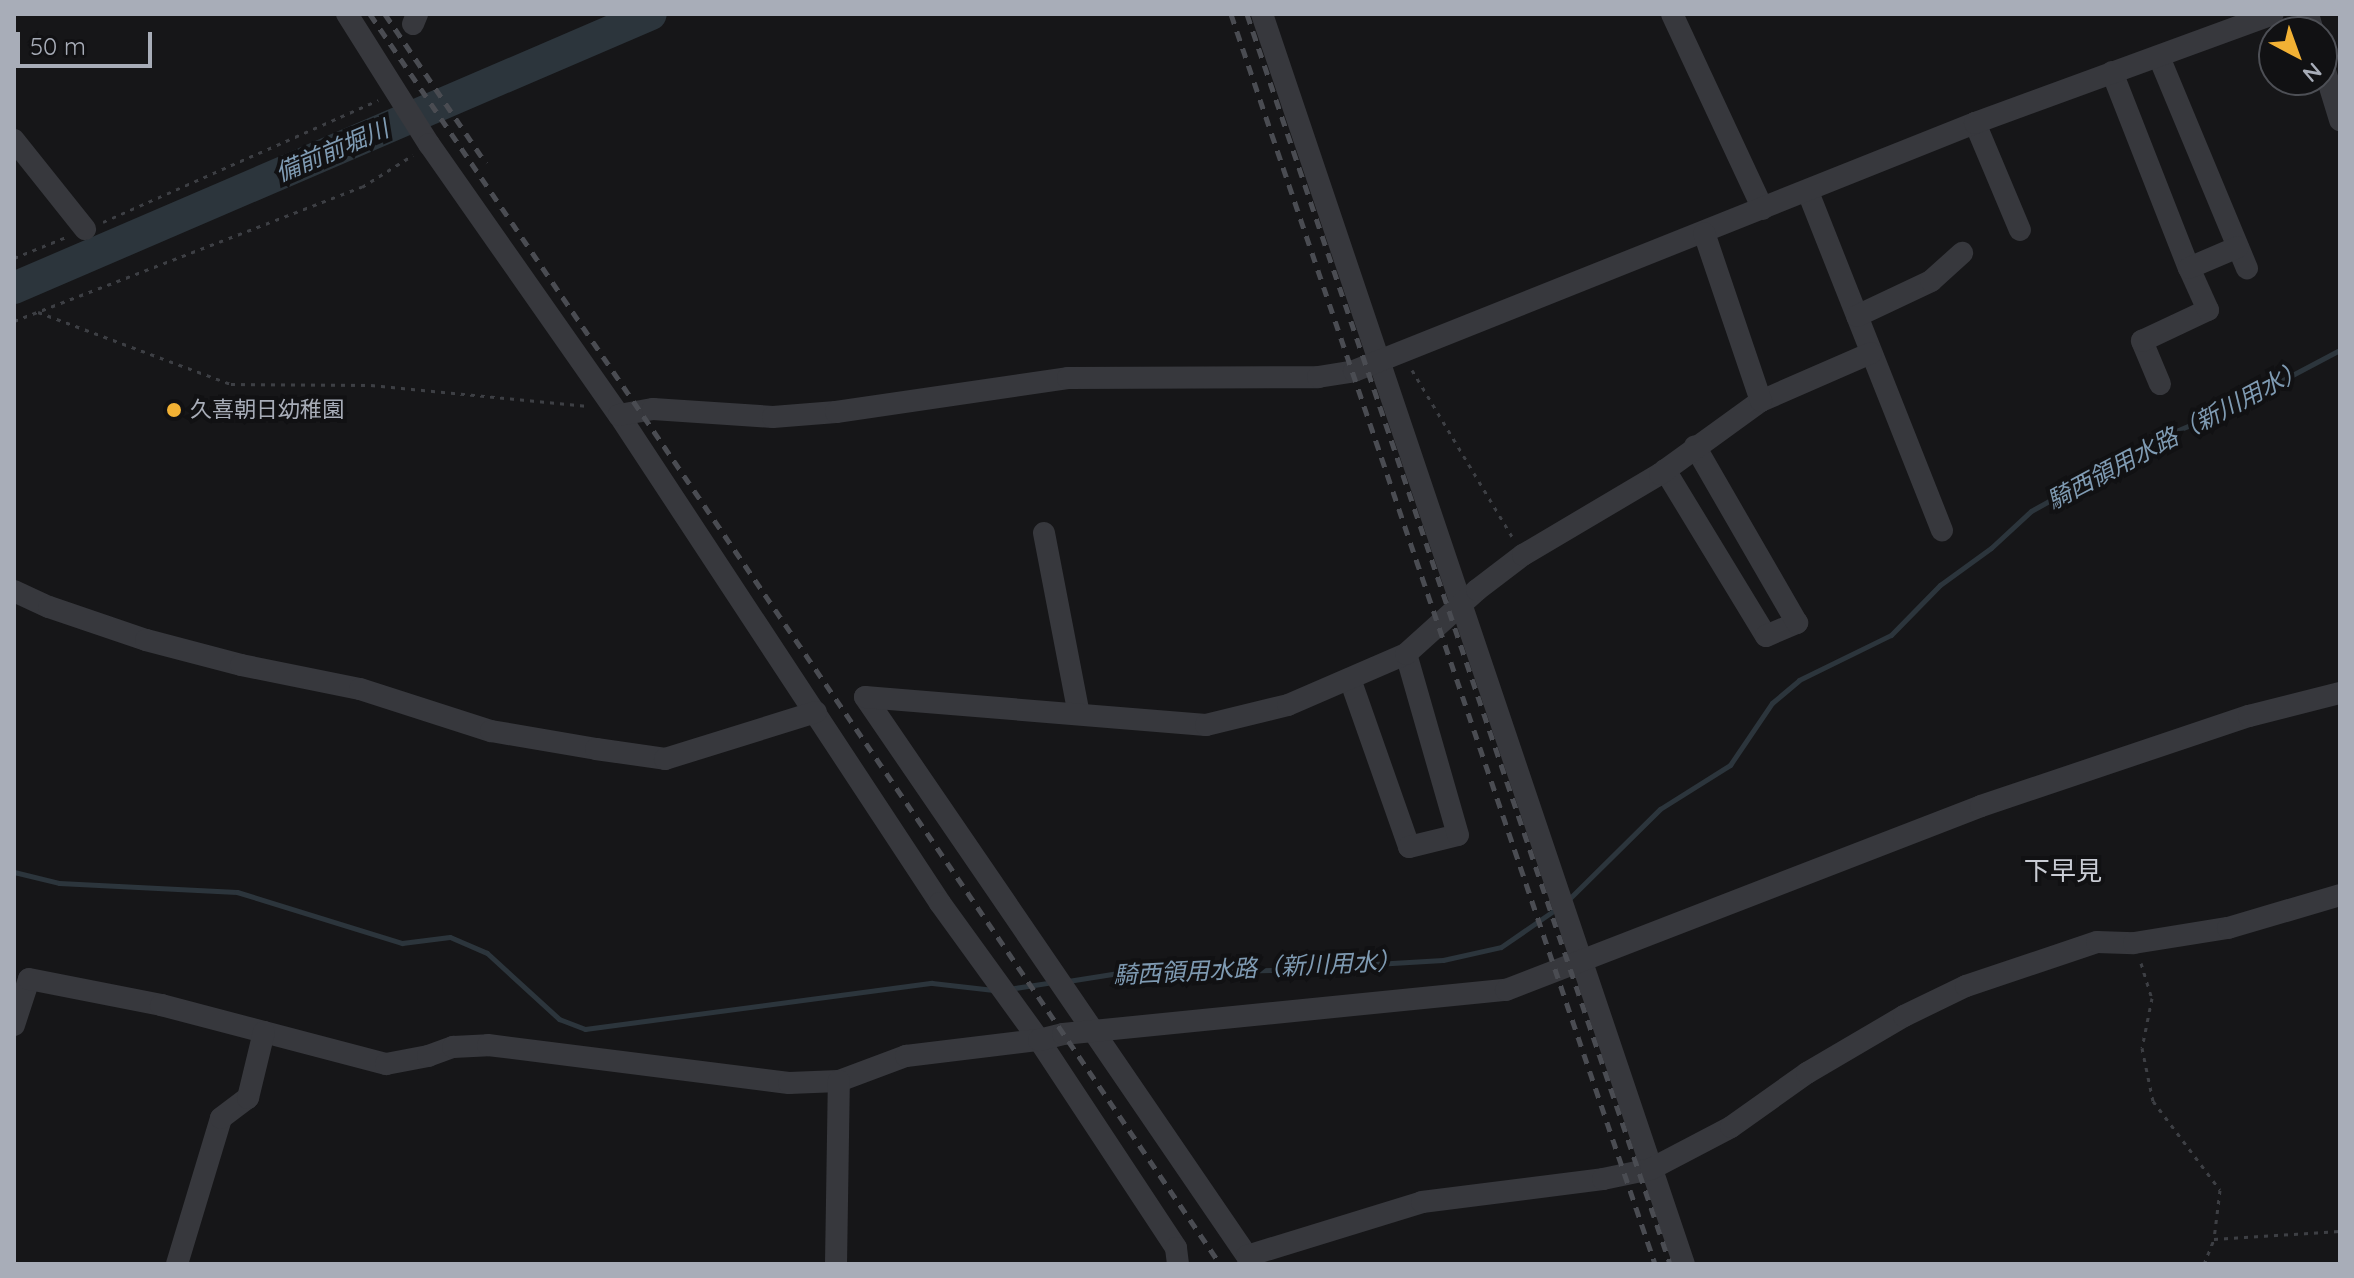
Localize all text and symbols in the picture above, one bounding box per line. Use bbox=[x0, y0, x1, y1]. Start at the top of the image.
scale bar bbox=[20, 16, 156, 66]
north arrow bbox=[2258, 16, 2338, 96]
text: 50 m bbox=[30, 31, 86, 61]
text: N bbox=[2297, 57, 2328, 88]
water label: 備前前堀川 bbox=[271, 114, 393, 188]
water label: 騎西領用水路（新川用水） bbox=[2042, 355, 2310, 515]
place label: 久喜朝日幼稚園 bbox=[190, 397, 344, 423]
marker: 久喜朝日幼稚園 bbox=[165, 401, 183, 419]
district label: 下早見 bbox=[2024, 855, 2102, 887]
water label: 騎西領用水路（新川用水） bbox=[1112, 946, 1402, 990]

